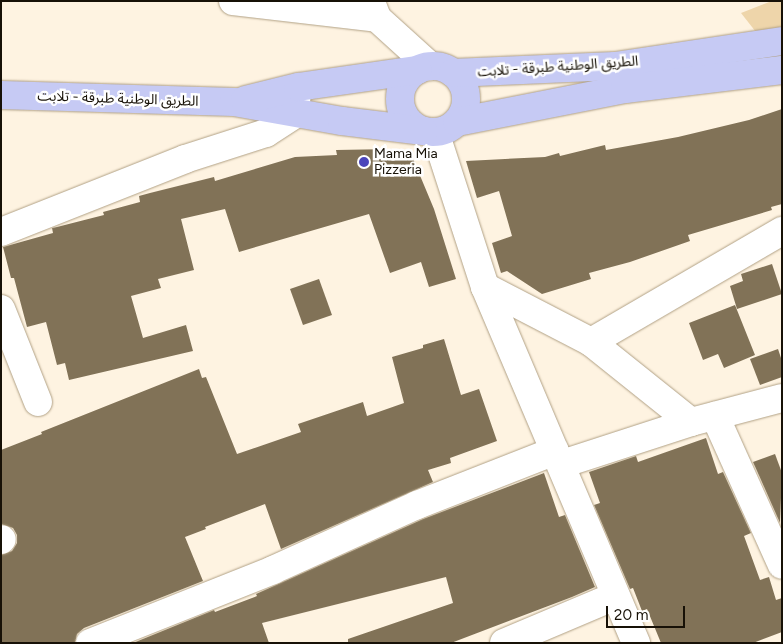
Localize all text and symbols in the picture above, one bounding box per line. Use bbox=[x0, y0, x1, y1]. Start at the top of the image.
street label: الطريق الوطنية طبرقة - تلابت bbox=[477, 53, 639, 81]
street label: الطريق الوطنية طبرقة - تلابت bbox=[37, 88, 199, 110]
place label: Mama Mia Pizzeria bbox=[374, 146, 438, 178]
marker: Mama Mia Pizzeria bbox=[358, 156, 370, 168]
scale bar bbox=[608, 596, 687, 628]
text: 20 m bbox=[614, 606, 648, 624]

